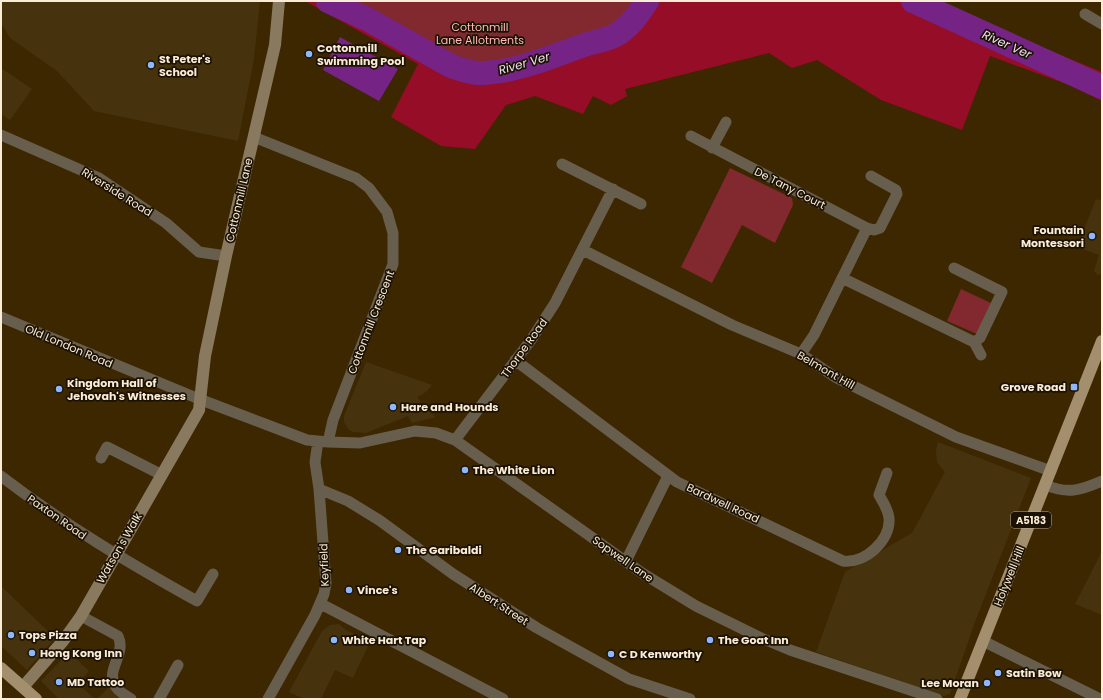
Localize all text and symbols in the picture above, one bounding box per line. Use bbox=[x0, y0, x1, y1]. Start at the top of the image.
park label: Cottonmill Lane Allotments bbox=[436, 19, 524, 48]
water label: River Ver bbox=[980, 26, 1035, 63]
place label: Cottonmill Swimming Pool bbox=[317, 40, 404, 69]
water label: River Ver bbox=[496, 47, 552, 78]
marker: Cottonmill Swimming Pool bbox=[304, 49, 314, 59]
place label: St Peter's School bbox=[159, 51, 211, 80]
marker: St Peter's School bbox=[146, 60, 156, 70]
street label: Cottonmill Lane bbox=[222, 156, 257, 244]
street label: De Tany Court bbox=[752, 163, 828, 213]
street label: Riverside Road bbox=[79, 164, 155, 220]
place label: Fountain Montessori bbox=[1021, 222, 1084, 251]
marker: Fountain Montessori bbox=[1087, 231, 1097, 241]
street label: Cottonmill Crescent bbox=[344, 268, 398, 376]
street label: Thorpe Road bbox=[497, 315, 551, 381]
street label: Old London Road bbox=[23, 320, 115, 372]
street label: Belmont Hill bbox=[794, 347, 858, 393]
place label: Kingdom Hall of Jehovah's Witnesses bbox=[67, 375, 186, 404]
place label: Grove Road bbox=[1001, 379, 1066, 395]
marker: Grove Road bbox=[1069, 382, 1079, 392]
marker: Kingdom Hall of Jehovah's Witnesses bbox=[54, 384, 64, 394]
place label: Hare and Hounds bbox=[401, 399, 499, 415]
marker: Hare and Hounds bbox=[388, 402, 398, 412]
place label: The White Lion bbox=[473, 462, 555, 478]
marker: The White Lion bbox=[460, 465, 470, 475]
street label: Bardwell Road bbox=[684, 479, 762, 527]
street label: Paxton Road bbox=[24, 491, 90, 543]
street label: Watson's Walk bbox=[92, 510, 146, 586]
road number: A5183 bbox=[1011, 512, 1051, 528]
street label: Sopwell Lane bbox=[589, 532, 657, 586]
place label: The Garibaldi bbox=[406, 542, 482, 558]
street label: Keyfield bbox=[315, 543, 333, 587]
street label: Holywell Hill bbox=[990, 544, 1028, 608]
marker: The Garibaldi bbox=[393, 545, 403, 555]
street label: Albert Street bbox=[466, 579, 532, 629]
place label: Vince's bbox=[357, 582, 398, 598]
marker: Vince's bbox=[344, 585, 354, 595]
place label: Tops Pizza bbox=[19, 627, 77, 643]
marker: Tops Pizza bbox=[6, 630, 16, 640]
place label: White Hart Tap bbox=[342, 632, 427, 648]
place label: The Goat Inn bbox=[718, 632, 789, 648]
marker: White Hart Tap bbox=[329, 635, 339, 645]
marker: The Goat Inn bbox=[705, 635, 715, 645]
place label: Hong Kong Inn bbox=[40, 645, 122, 661]
place label: C D Kenworthy bbox=[619, 646, 702, 662]
marker: Hong Kong Inn bbox=[27, 648, 37, 658]
marker: C D Kenworthy bbox=[606, 649, 616, 659]
place label: Satin Bow bbox=[1006, 665, 1062, 681]
marker: Satin Bow bbox=[993, 668, 1003, 678]
place label: MD Tattoo bbox=[67, 674, 124, 690]
place label: Lee Moran bbox=[921, 675, 979, 691]
marker: MD Tattoo bbox=[54, 677, 64, 687]
marker: Lee Moran bbox=[982, 678, 992, 688]

